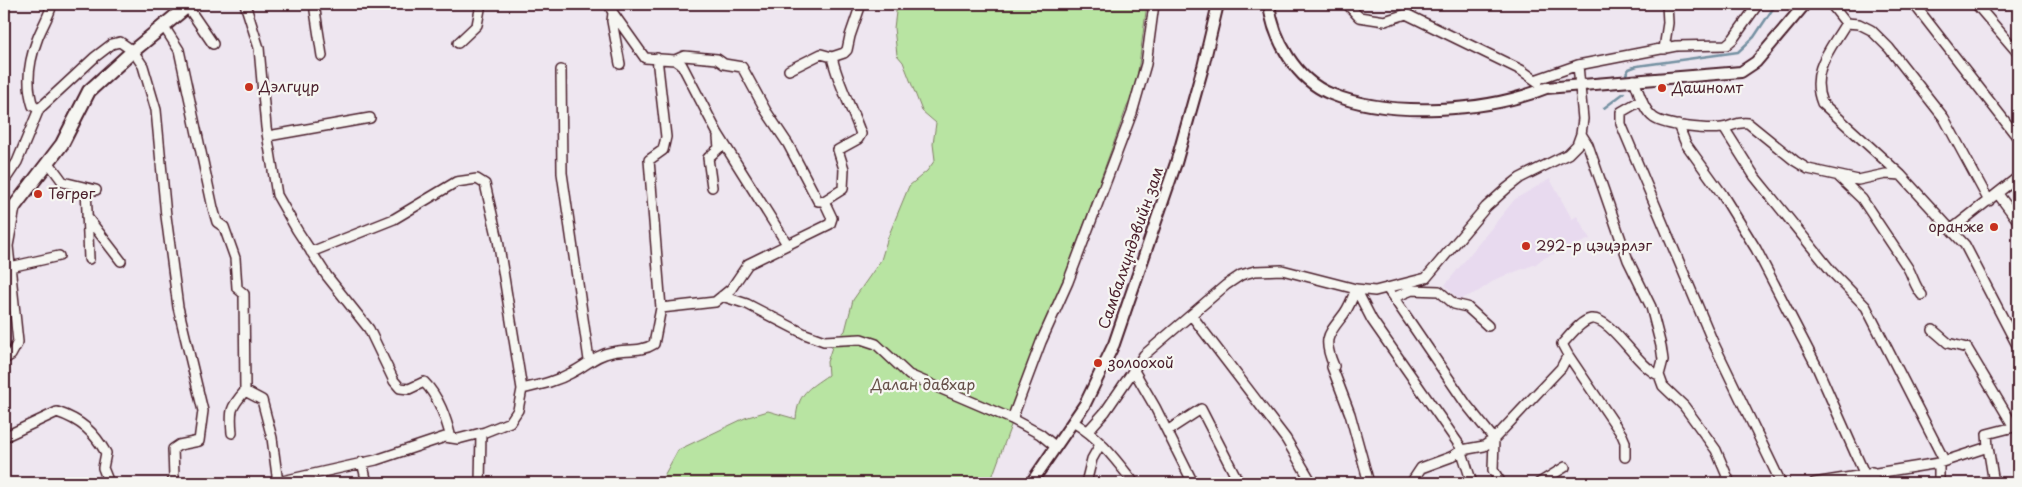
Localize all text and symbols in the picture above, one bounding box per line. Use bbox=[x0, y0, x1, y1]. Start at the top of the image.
place label: Дэлгүүр bbox=[258, 74, 319, 97]
place label: Дашномт bbox=[1671, 75, 1743, 98]
marker: Дэлгүүр bbox=[243, 81, 255, 93]
marker: Дашномт bbox=[1656, 82, 1668, 94]
street label: Самбалхүндэвийн зам bbox=[1091, 163, 1168, 332]
place label: Төгрөг bbox=[48, 181, 95, 204]
marker: Төгрөг bbox=[32, 188, 44, 200]
place label: оранже bbox=[1928, 214, 1984, 237]
marker: оранже bbox=[1988, 221, 2000, 233]
place label: 292-р цэцэрлэг bbox=[1536, 233, 1652, 256]
marker: 292-р цэцэрлэг bbox=[1520, 240, 1532, 252]
place label: золоохой bbox=[1107, 350, 1174, 373]
marker: золоохой bbox=[1092, 357, 1104, 369]
park label: Далан давхар bbox=[870, 372, 975, 395]

